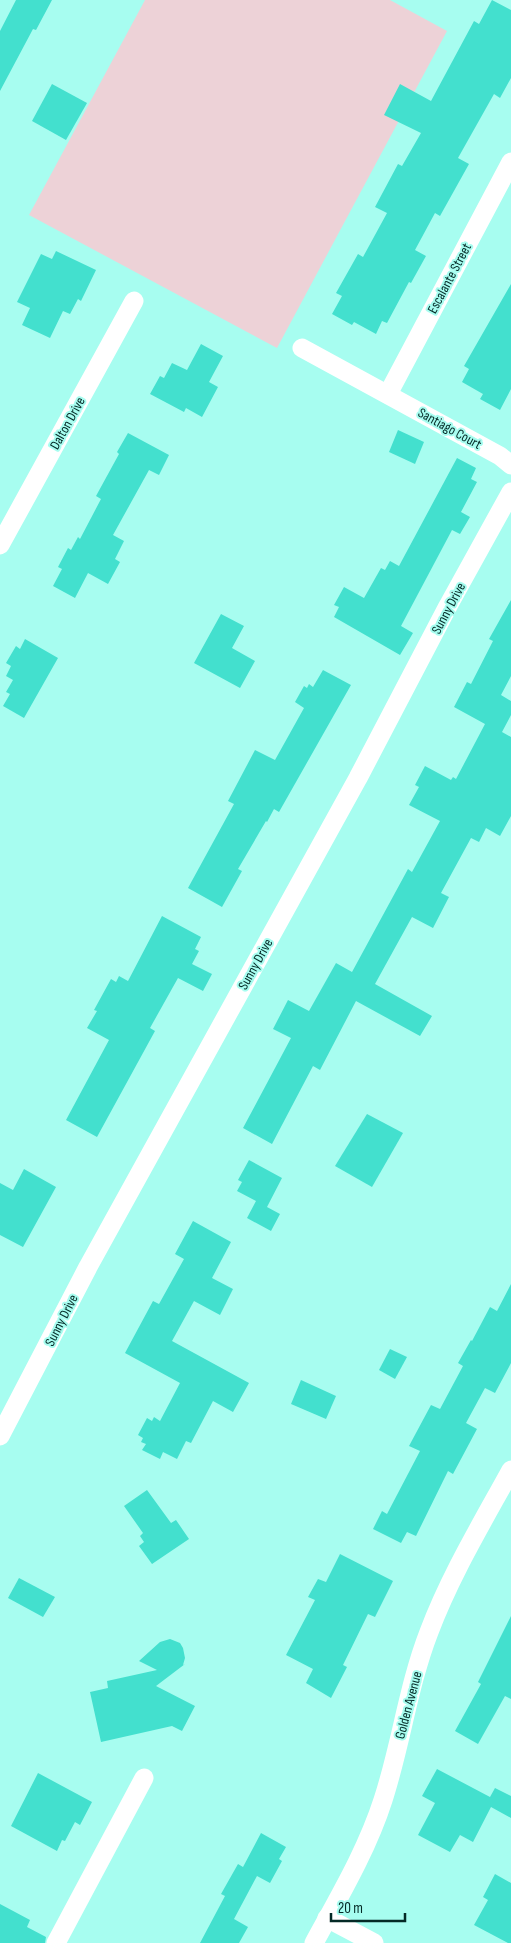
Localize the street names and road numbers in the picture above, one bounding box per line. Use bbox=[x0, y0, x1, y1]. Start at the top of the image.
street label: Escalante Street bbox=[424, 240, 475, 316]
street label: Dalton Drive bbox=[46, 394, 89, 452]
street label: Santiago Court bbox=[415, 404, 485, 453]
street label: Sunny Drive bbox=[428, 580, 469, 637]
street label: Sunny Drive bbox=[234, 936, 276, 993]
street label: Sunny Drive bbox=[41, 1291, 82, 1349]
street label: Golden Avenue bbox=[391, 1669, 426, 1741]

